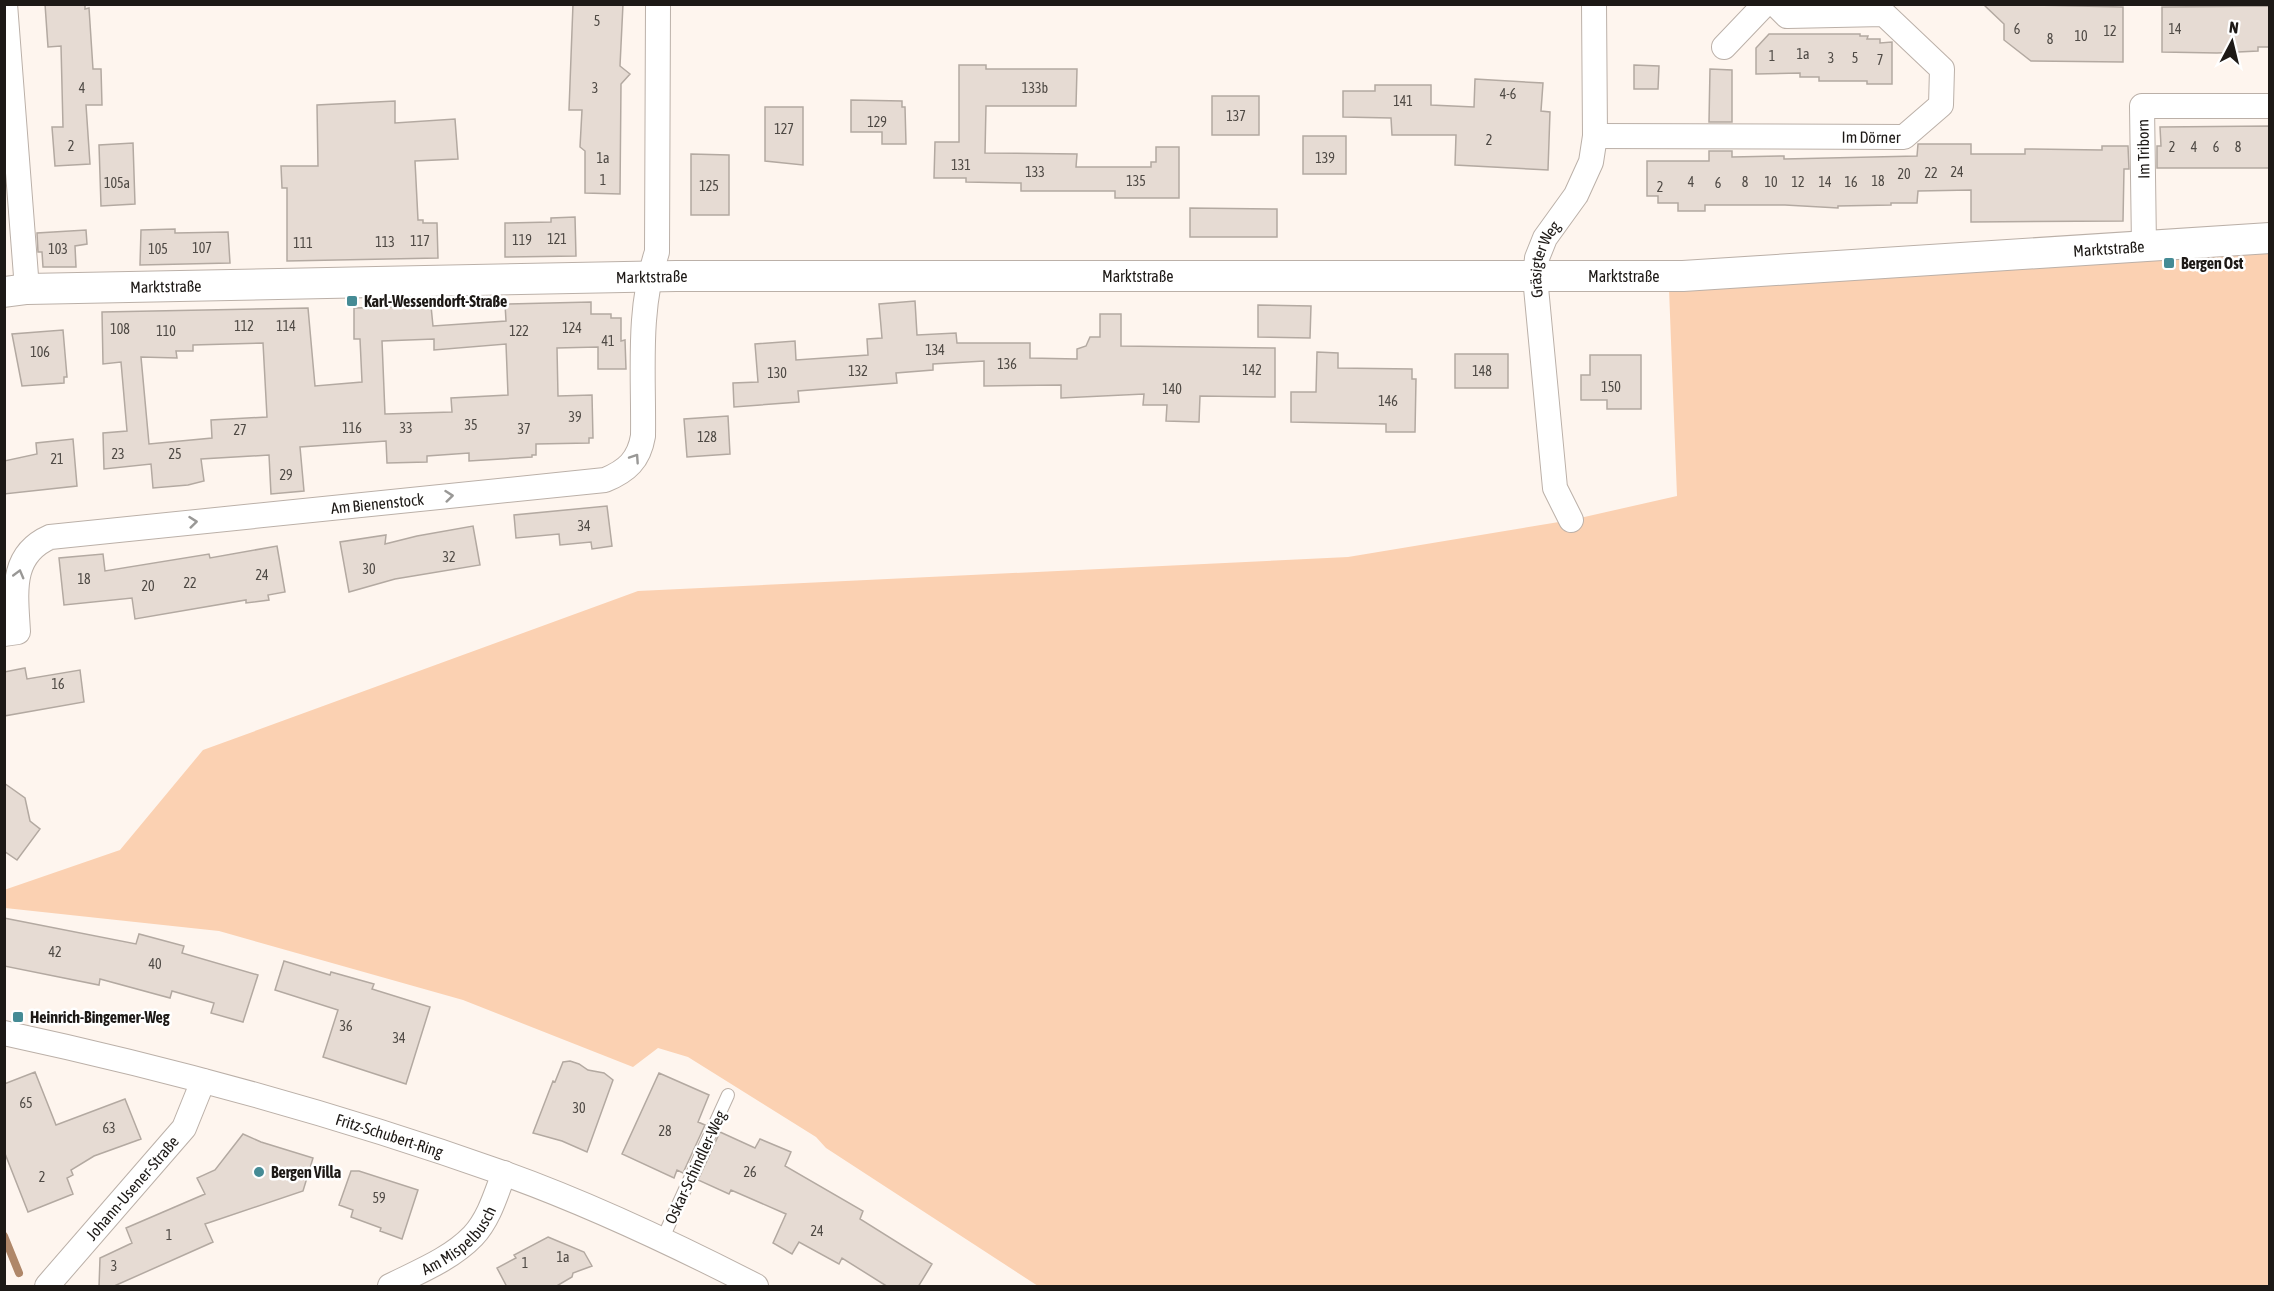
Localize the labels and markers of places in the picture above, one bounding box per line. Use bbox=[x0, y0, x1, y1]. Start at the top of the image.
place label: Bergen Ost bbox=[2181, 254, 2244, 272]
marker: Bergen Ost bbox=[2162, 256, 2176, 270]
place label: Karl-Wessendorft-Straße bbox=[364, 292, 507, 310]
marker: Karl-Wessendorft-Straße bbox=[345, 294, 359, 308]
place label: Heinrich-Bingemer-Weg bbox=[30, 1008, 170, 1026]
marker: Heinrich-Bingemer-Weg bbox=[11, 1010, 25, 1024]
place label: Bergen Villa bbox=[271, 1163, 341, 1181]
marker: Bergen Villa bbox=[252, 1165, 266, 1179]

